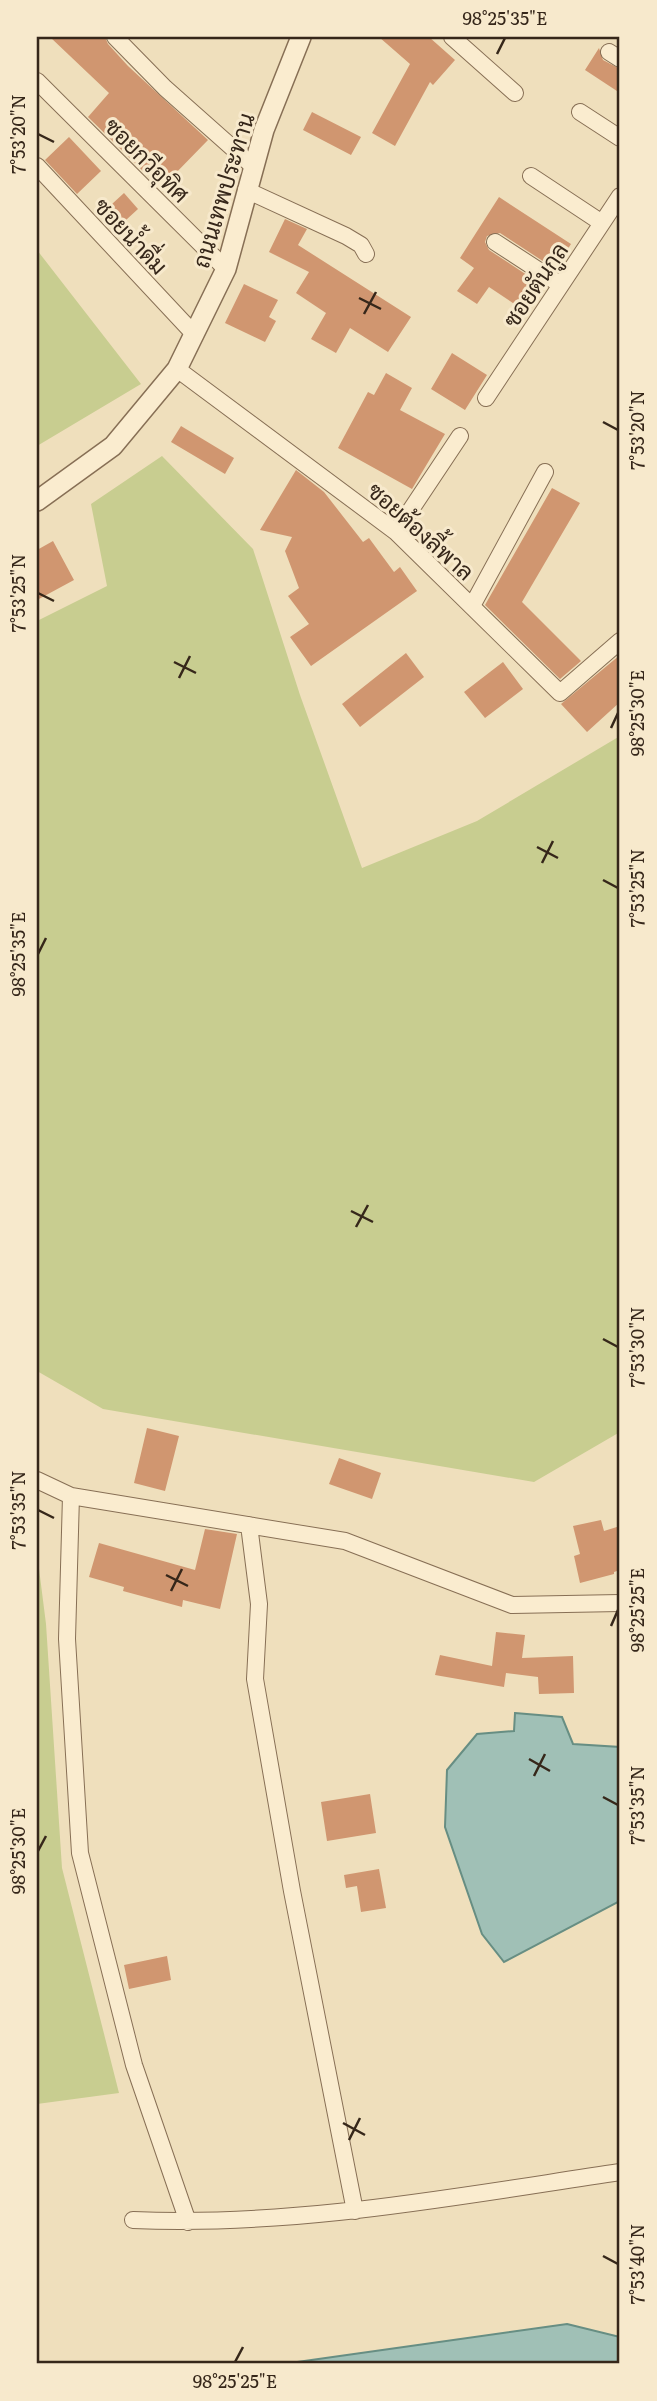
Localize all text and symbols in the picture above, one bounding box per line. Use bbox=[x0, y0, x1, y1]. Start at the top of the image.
text: 98°25'35"E bbox=[463, 4, 547, 31]
text: 7°53'20"N bbox=[4, 94, 31, 174]
street label: ถนนเทพประทาน bbox=[182, 108, 262, 272]
street label: ซอยกวีอุทิศ bbox=[97, 109, 198, 210]
street label: ซอยน้ำดื่ม bbox=[87, 188, 178, 281]
street label: ซอยตันกูล bbox=[493, 235, 577, 334]
text: 7°53'20"N bbox=[623, 390, 650, 470]
street label: ซอยต้องลี้พาล bbox=[361, 471, 485, 587]
text: 7°53'25"N bbox=[4, 554, 31, 632]
text: 98°25'30"E bbox=[623, 670, 650, 756]
text: 7°53'25"N bbox=[623, 849, 650, 927]
text: 98°25'35"E bbox=[4, 912, 31, 996]
text: 7°53'30"N bbox=[623, 1307, 650, 1387]
text: 7°53'35"N bbox=[4, 1471, 31, 1549]
text: 98°25'25"E bbox=[623, 1568, 650, 1652]
text: 7°53'35"N bbox=[623, 1766, 650, 1844]
text: 98°25'30"E bbox=[4, 1808, 31, 1894]
text: 7°53'40"N bbox=[623, 2224, 650, 2304]
text: 98°25'25"E bbox=[193, 2367, 277, 2394]

